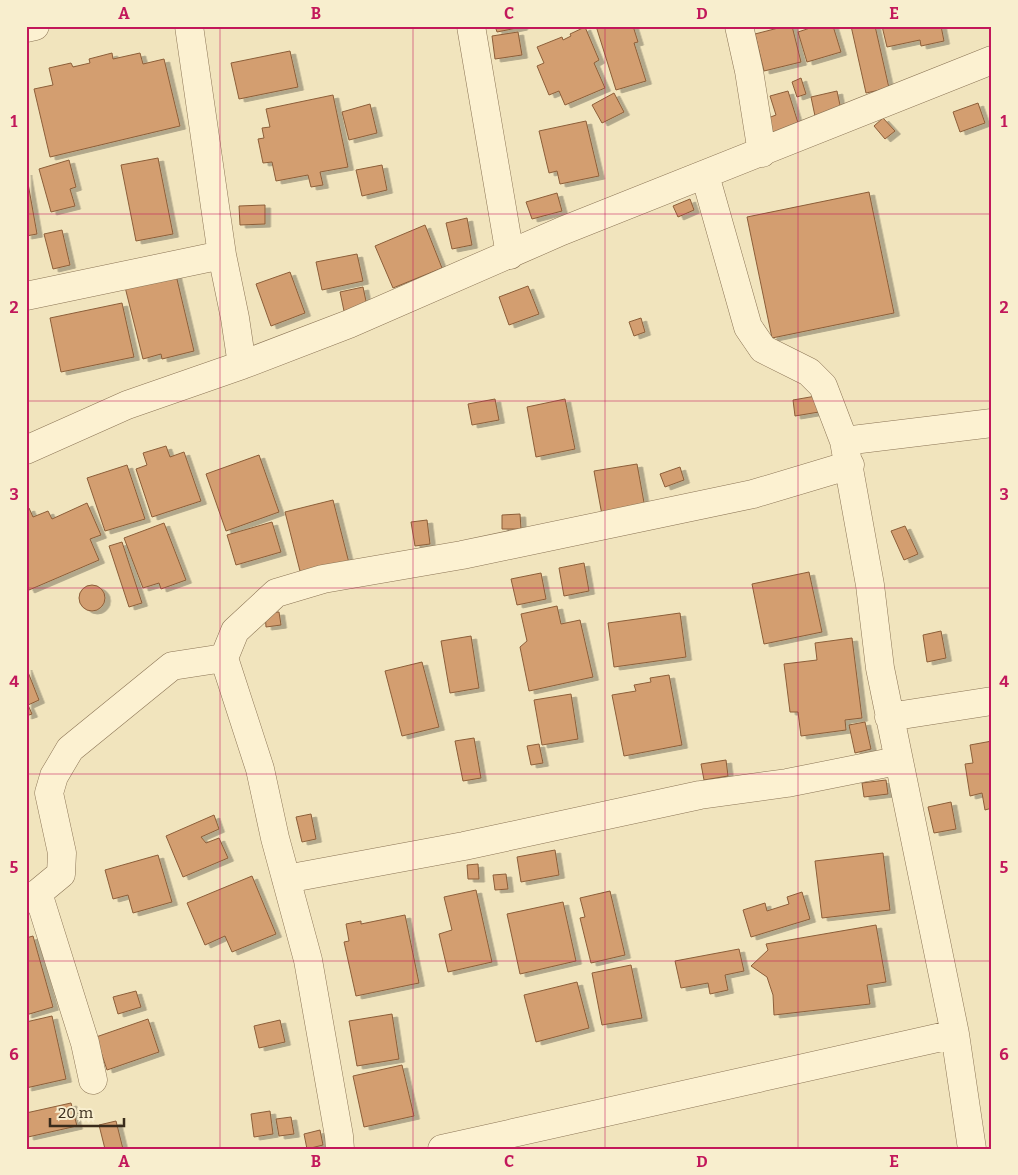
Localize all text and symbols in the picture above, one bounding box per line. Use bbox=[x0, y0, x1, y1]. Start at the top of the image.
text: A bbox=[118, 4, 130, 23]
text: B bbox=[311, 4, 321, 23]
text: C bbox=[504, 4, 514, 23]
text: D bbox=[696, 4, 708, 23]
text: E bbox=[889, 4, 899, 23]
text: 1 bbox=[11, 112, 18, 131]
text: 1 bbox=[1001, 112, 1008, 131]
text: 2 bbox=[9, 298, 19, 317]
text: 2 bbox=[999, 298, 1009, 317]
text: 3 bbox=[9, 485, 19, 504]
text: 3 bbox=[999, 485, 1009, 504]
text: 4 bbox=[9, 672, 19, 691]
text: 4 bbox=[999, 672, 1009, 691]
text: 5 bbox=[10, 858, 19, 877]
text: 5 bbox=[1000, 858, 1009, 877]
text: 6 bbox=[9, 1045, 19, 1064]
text: 6 bbox=[999, 1045, 1009, 1064]
scale bar bbox=[50, 1095, 124, 1127]
text: 20 m bbox=[58, 1104, 94, 1122]
text: A bbox=[118, 1152, 130, 1171]
text: B bbox=[311, 1152, 321, 1171]
text: C bbox=[504, 1152, 514, 1171]
text: D bbox=[696, 1152, 708, 1171]
text: E bbox=[889, 1152, 899, 1171]

